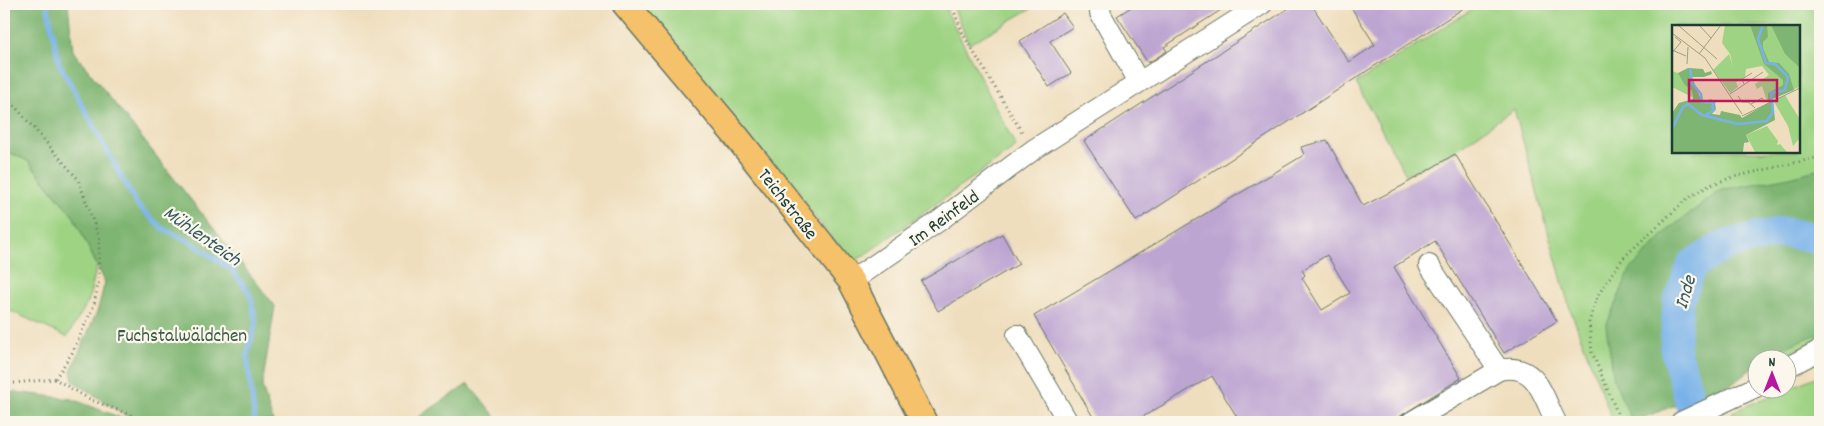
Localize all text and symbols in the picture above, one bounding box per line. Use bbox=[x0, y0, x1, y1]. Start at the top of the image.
inset map bbox=[1672, 25, 1799, 152]
street label: Teichstraße bbox=[750, 164, 823, 247]
street label: Im Reinfeld bbox=[904, 185, 986, 255]
water label: Mühlenteich bbox=[157, 200, 247, 275]
water label: Inde bbox=[1669, 272, 1705, 313]
park label: Fuchstalwäldchen bbox=[117, 324, 247, 351]
north arrow bbox=[1746, 348, 1796, 398]
text: N bbox=[1769, 353, 1776, 373]

